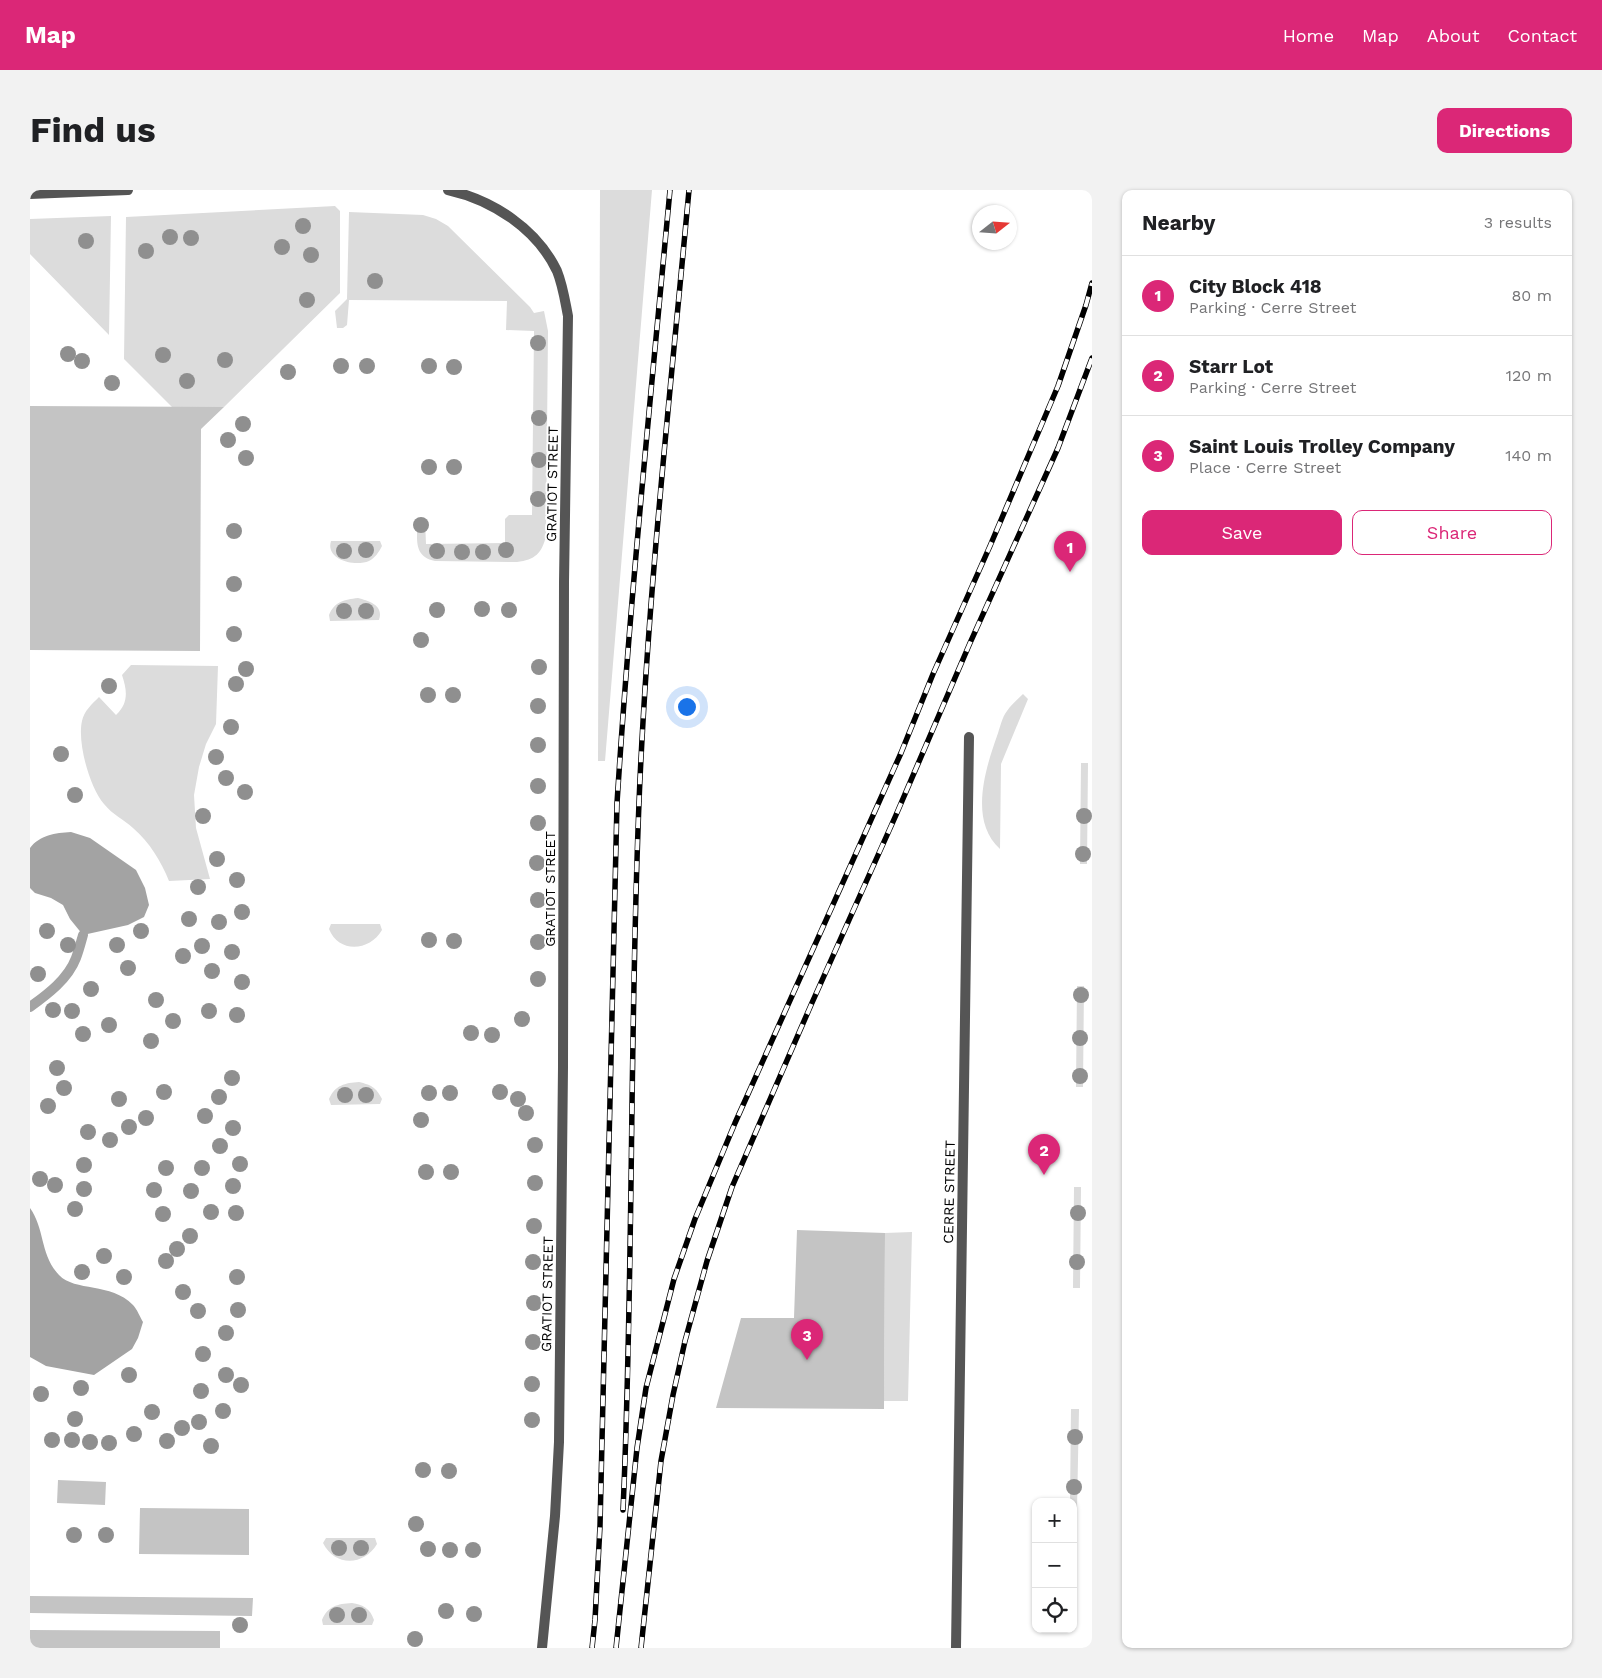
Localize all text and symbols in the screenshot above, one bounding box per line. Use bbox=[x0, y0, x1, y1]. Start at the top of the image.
text: Map bbox=[25, 21, 76, 49]
text: Home bbox=[1283, 25, 1334, 46]
text: Map bbox=[1362, 25, 1399, 46]
text: About bbox=[1427, 25, 1479, 46]
text: Contact bbox=[1507, 25, 1577, 46]
button: Directions bbox=[1437, 108, 1572, 153]
text: Find us bbox=[30, 109, 156, 151]
north arrow bbox=[972, 205, 1017, 250]
text: Nearby bbox=[1142, 210, 1215, 235]
text: 3 results bbox=[1484, 213, 1552, 232]
text: City Block 418 bbox=[1189, 275, 1322, 298]
text: 1 bbox=[1155, 286, 1161, 305]
text: 80 m bbox=[1511, 286, 1552, 305]
text: Parking · Cerre Street bbox=[1189, 298, 1356, 317]
text: Starr Lot bbox=[1189, 355, 1273, 378]
text: 2 bbox=[1153, 366, 1163, 385]
text: 120 m bbox=[1506, 366, 1552, 385]
text: Parking · Cerre Street bbox=[1189, 378, 1356, 397]
street label: GRATIOT STREET bbox=[543, 425, 561, 542]
text: Saint Louis Trolley Company bbox=[1189, 435, 1455, 458]
text: 3 bbox=[1153, 446, 1163, 465]
text: 140 m bbox=[1505, 446, 1552, 465]
text: Place · Cerre Street bbox=[1189, 458, 1341, 477]
button: Save bbox=[1142, 510, 1342, 555]
button: Share bbox=[1352, 510, 1552, 555]
pin: 1 bbox=[1054, 531, 1086, 572]
your location bbox=[674, 694, 700, 720]
street label: GRATIOT STREET bbox=[542, 831, 558, 947]
pin: 2 bbox=[1028, 1134, 1060, 1175]
street label: CERRE STREET bbox=[940, 1140, 958, 1244]
street label: GRATIOT STREET bbox=[538, 1235, 556, 1352]
pin: 3 bbox=[791, 1319, 823, 1360]
map controls bbox=[1032, 1498, 1077, 1633]
button: + bbox=[1032, 1498, 1077, 1543]
button: − bbox=[1032, 1543, 1077, 1588]
button: locate bbox=[1032, 1588, 1077, 1633]

